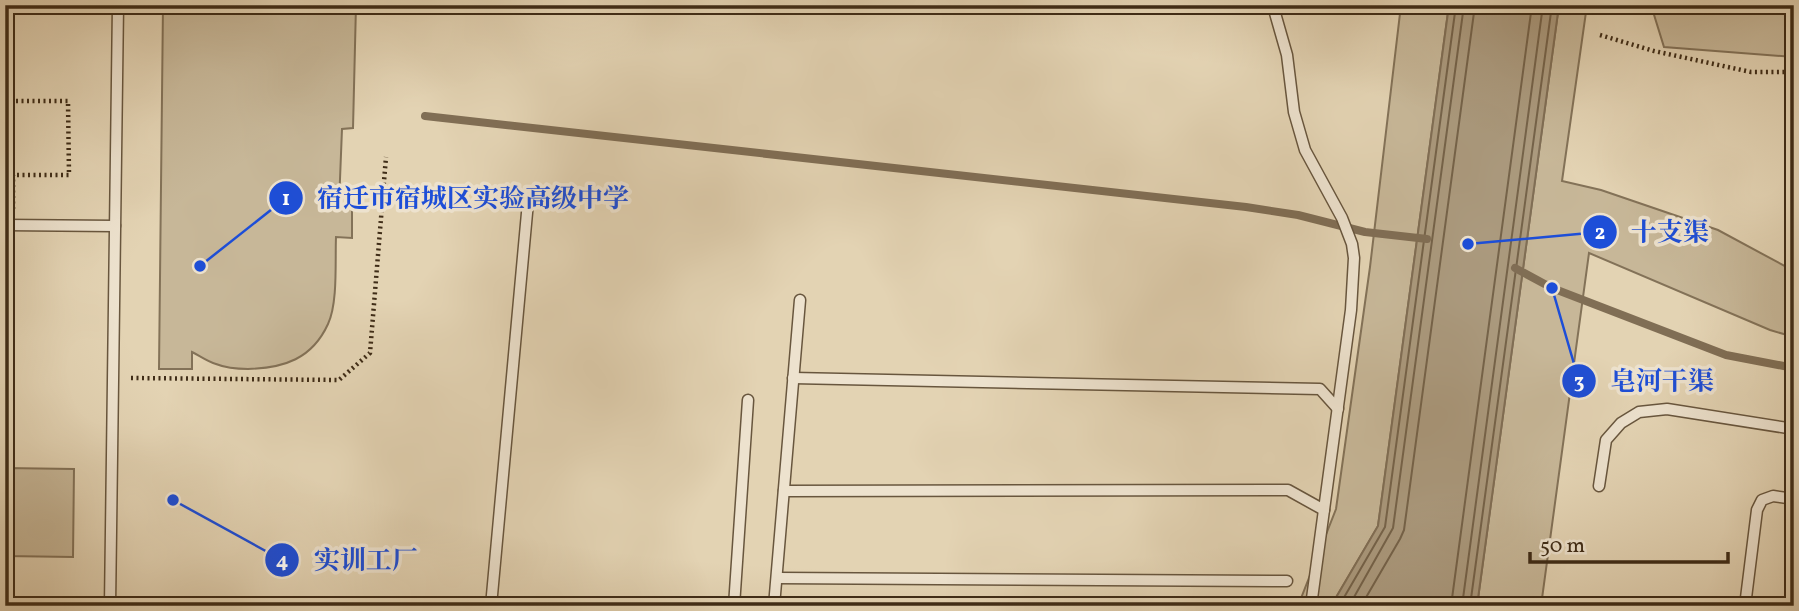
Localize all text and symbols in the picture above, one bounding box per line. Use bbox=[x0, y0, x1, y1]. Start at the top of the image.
callout: 宿迁市宿城区实验高级中学 bbox=[268, 174, 643, 221]
text: 宿迁市宿城区实验高级中学 bbox=[317, 182, 629, 218]
text: 1 bbox=[282, 185, 290, 214]
callout: 十支渠 bbox=[1582, 208, 1723, 255]
text: 十支渠 bbox=[1631, 216, 1709, 252]
text: 2 bbox=[1595, 219, 1605, 248]
callout: 皂河干渠 bbox=[1561, 357, 1728, 404]
text: 皂河干渠 bbox=[1610, 365, 1714, 401]
text: 3 bbox=[1574, 368, 1584, 397]
scale bar bbox=[1530, 520, 1727, 564]
text: 50 m bbox=[1540, 532, 1585, 561]
callout: 实训工厂 bbox=[265, 536, 432, 583]
text: 实训工厂 bbox=[314, 544, 418, 580]
text: 4 bbox=[276, 547, 289, 576]

